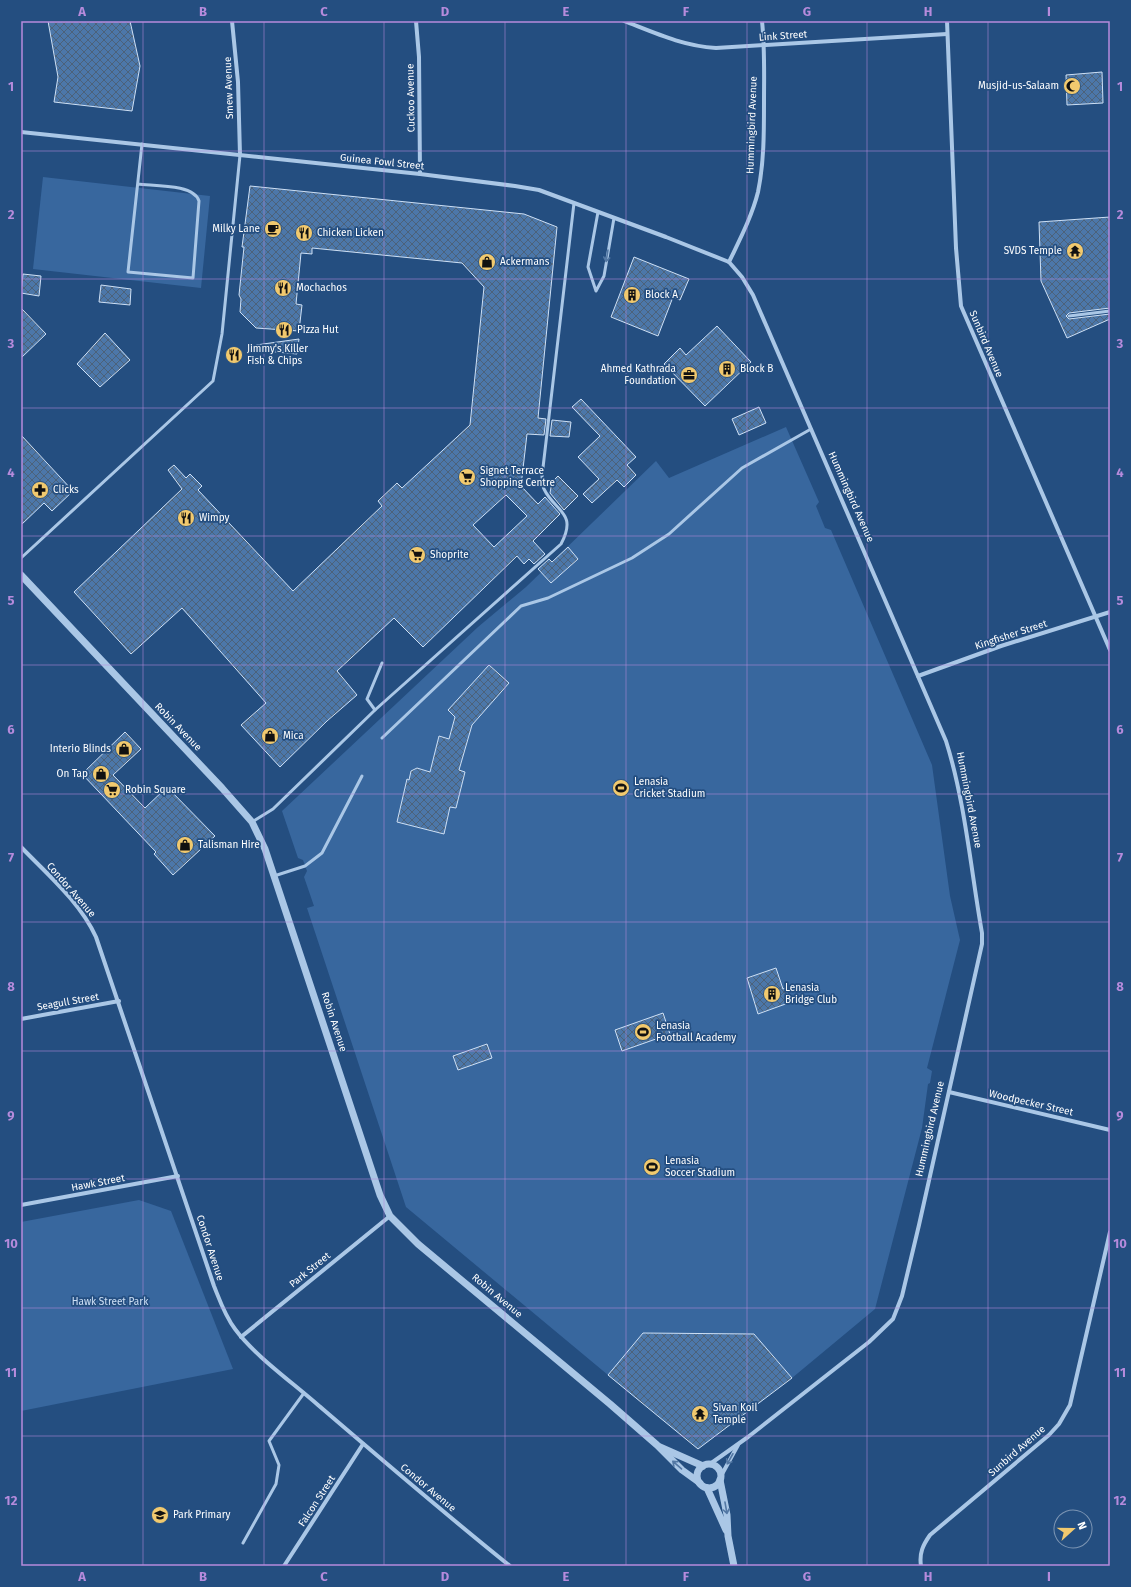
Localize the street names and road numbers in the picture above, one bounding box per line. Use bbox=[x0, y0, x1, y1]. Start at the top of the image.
street label: Link Street bbox=[758, 28, 808, 44]
street label: Smew Avenue bbox=[222, 57, 236, 119]
street label: Cuckoo Avenue bbox=[404, 64, 418, 132]
street label: Hummingbird Avenue bbox=[744, 76, 760, 174]
street label: Guinea Fowl Street bbox=[339, 152, 425, 172]
street label: Sunbird Avenue bbox=[967, 309, 1005, 379]
street label: Hummingbird Avenue bbox=[826, 450, 876, 544]
street label: Kingfisher Street bbox=[973, 618, 1049, 652]
street label: Robin Avenue bbox=[152, 700, 204, 754]
street label: Hummingbird Avenue bbox=[954, 751, 984, 849]
street label: Condor Avenue bbox=[44, 860, 98, 920]
street label: Seagull Street bbox=[36, 991, 100, 1013]
street label: Robin Avenue bbox=[319, 991, 349, 1053]
street label: Hummingbird Avenue bbox=[913, 1080, 947, 1178]
street label: Woodpecker Street bbox=[988, 1087, 1075, 1119]
street label: Hawk Street bbox=[70, 1172, 126, 1194]
street label: Condor Avenue bbox=[194, 1214, 226, 1282]
street label: Park Street bbox=[287, 1250, 333, 1290]
street label: Robin Avenue bbox=[469, 1271, 525, 1321]
street label: Sunbird Avenue bbox=[986, 1423, 1048, 1479]
street label: Condor Avenue bbox=[398, 1461, 458, 1515]
street label: Falcon Street bbox=[296, 1473, 338, 1529]

